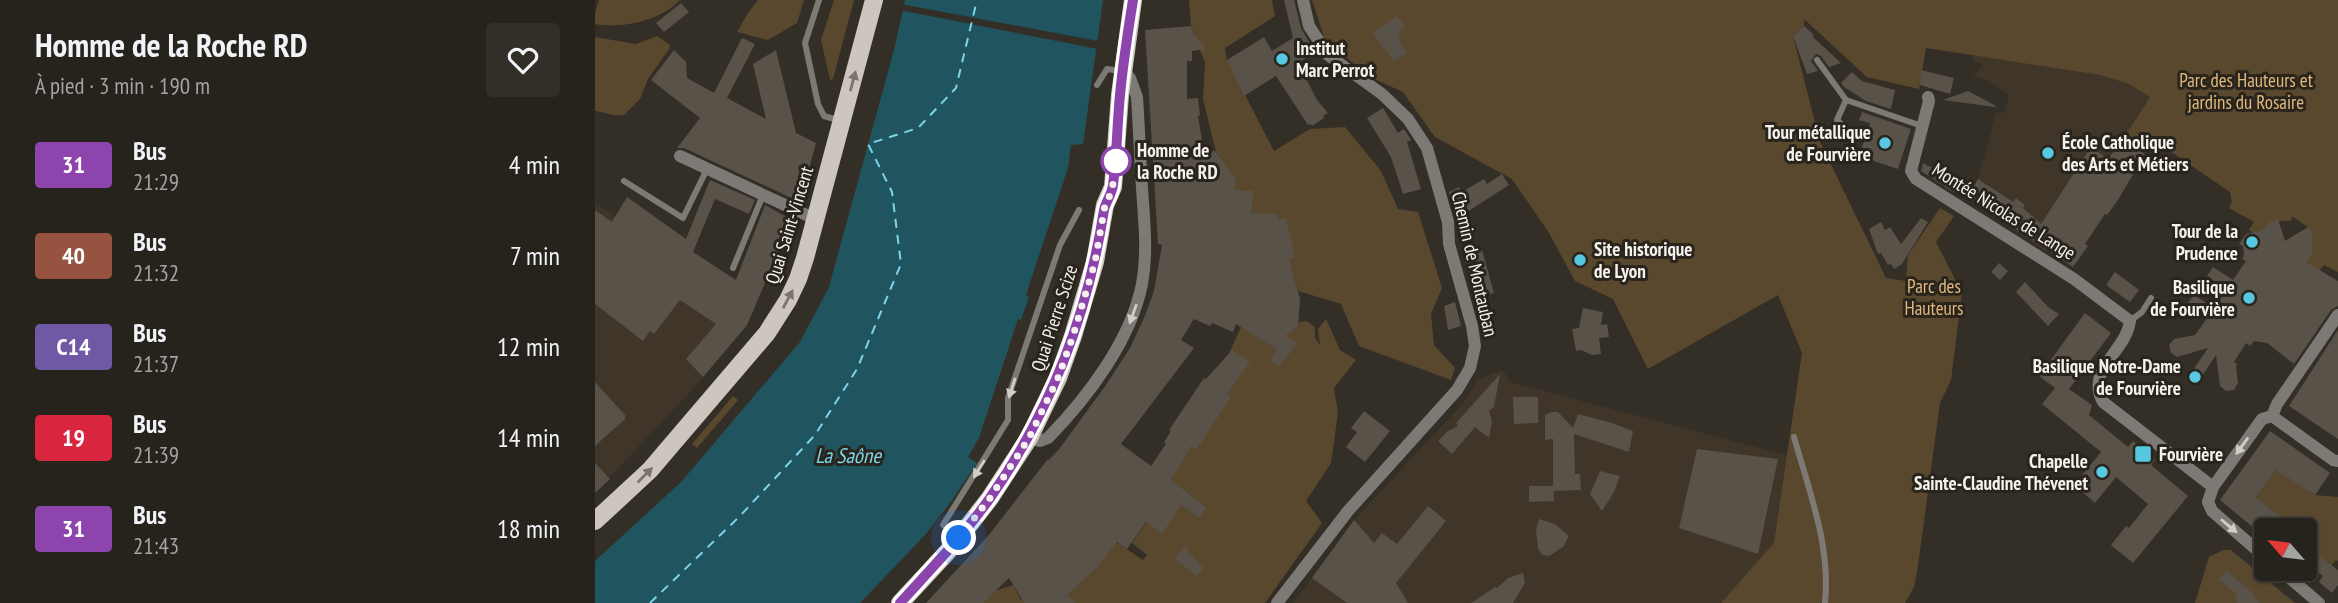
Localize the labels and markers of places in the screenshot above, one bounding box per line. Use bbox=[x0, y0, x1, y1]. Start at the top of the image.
place label: Institut Marc Perrot bbox=[1296, 36, 1374, 82]
marker: Institut Marc Perrot bbox=[1274, 51, 1290, 67]
place label: Tour métallique de Fourvière bbox=[1765, 120, 1871, 166]
place label: École Catholique des Arts et Métiers bbox=[2062, 130, 2189, 176]
marker: Tour métallique de Fourvière bbox=[1877, 135, 1893, 151]
place label: Homme de la Roche RD bbox=[1137, 138, 1218, 184]
marker: École Catholique des Arts et Métiers bbox=[2040, 145, 2056, 161]
marker: Homme de la Roche RD bbox=[1101, 146, 1131, 176]
place label: Tour de la Prudence bbox=[2172, 219, 2238, 265]
marker: Tour de la Prudence bbox=[2244, 234, 2260, 250]
place label: Site historique de Lyon bbox=[1594, 237, 1692, 283]
marker: Site historique de Lyon bbox=[1572, 252, 1588, 268]
place label: Basilique de Fourvière bbox=[2150, 275, 2235, 321]
marker: Basilique de Fourvière bbox=[2241, 290, 2257, 306]
place label: Basilique Notre-Dame de Fourvière bbox=[2033, 354, 2181, 400]
marker: Basilique Notre-Dame de Fourvière bbox=[2187, 369, 2203, 385]
place label: Fourvière bbox=[2159, 442, 2223, 466]
marker: Fourvière bbox=[2133, 444, 2153, 464]
place label: Chapelle Sainte-Claudine Thévenet bbox=[1914, 449, 2088, 495]
marker: Chapelle Sainte-Claudine Thévenet bbox=[2094, 464, 2110, 480]

